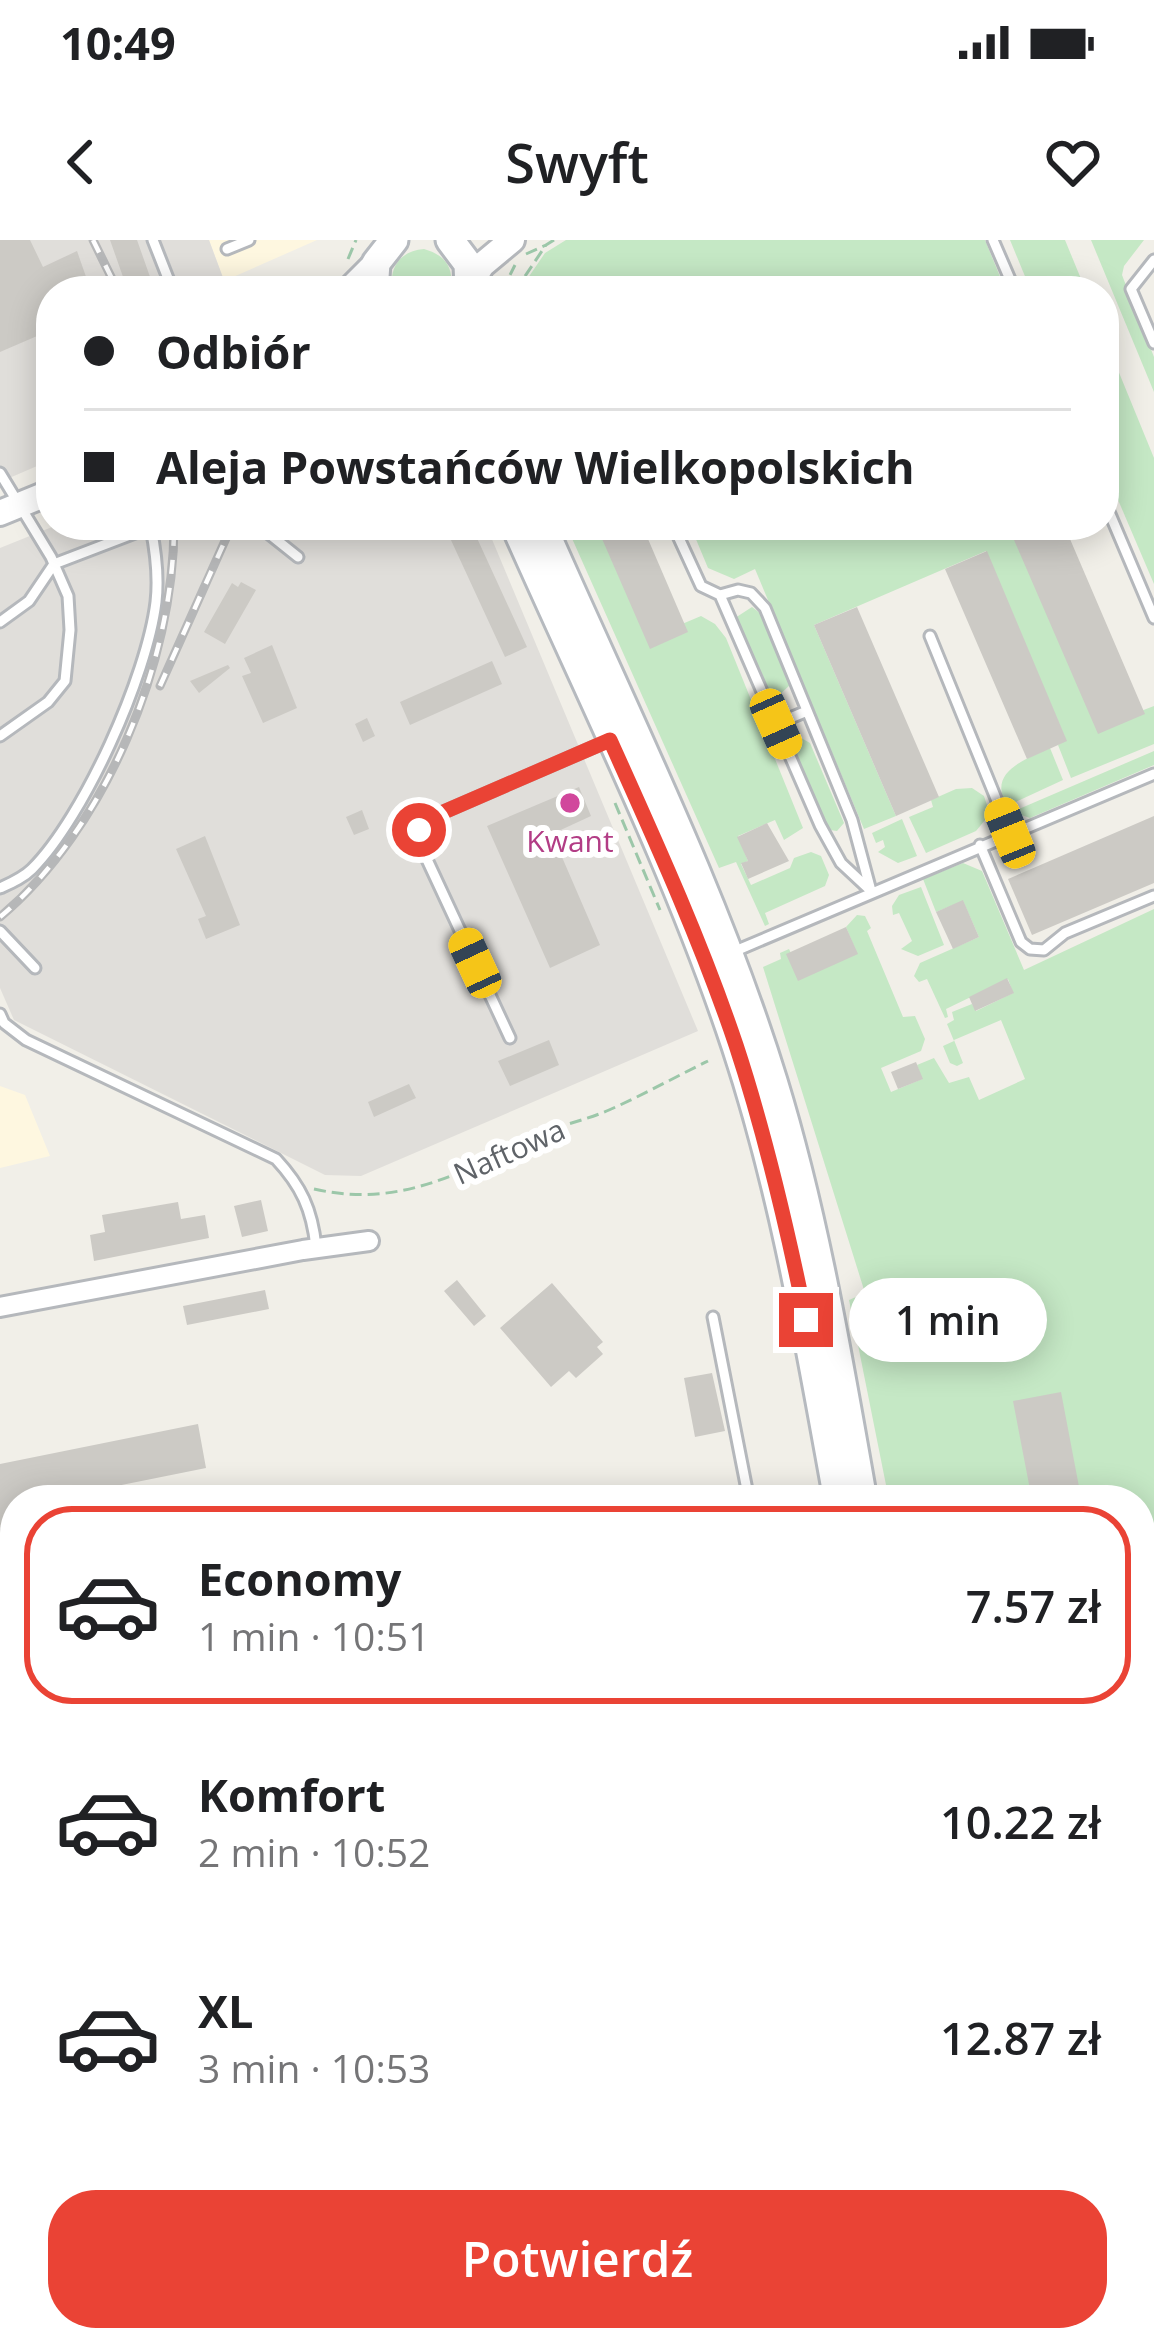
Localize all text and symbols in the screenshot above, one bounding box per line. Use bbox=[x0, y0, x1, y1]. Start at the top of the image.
text: 10:49 bbox=[60, 12, 176, 73]
text: Swyft bbox=[505, 125, 649, 199]
icon: back bbox=[48, 129, 114, 195]
icon: heart bbox=[1040, 129, 1106, 195]
text: Odbiór bbox=[156, 321, 311, 382]
text: Aleja Powstańców Wielkopolskich bbox=[156, 436, 915, 497]
car bbox=[745, 684, 807, 764]
marker: Kwant bbox=[557, 790, 583, 816]
car bbox=[980, 793, 1040, 873]
route start bbox=[392, 803, 446, 857]
place label: Kwant bbox=[526, 820, 614, 861]
car bbox=[443, 923, 507, 1003]
street label: Naftowa bbox=[447, 1108, 571, 1194]
callout: 1 min bbox=[848, 1278, 1046, 1362]
route end bbox=[779, 1293, 833, 1347]
text: 1 min bbox=[895, 1293, 1001, 1346]
text: Economy bbox=[198, 1548, 401, 1609]
icon: car bbox=[54, 1551, 162, 1659]
text: 7.57 zł bbox=[966, 1575, 1101, 1636]
text: 1 min · 10:51 bbox=[198, 1609, 430, 1662]
text: Komfort bbox=[198, 1764, 385, 1825]
icon: car bbox=[54, 1767, 162, 1875]
text: 10.22 zł bbox=[940, 1791, 1101, 1852]
text: 2 min · 10:52 bbox=[198, 1825, 430, 1878]
text: XL bbox=[198, 1980, 253, 2041]
icon: car bbox=[54, 1983, 162, 2091]
text: 12.87 zł bbox=[940, 2007, 1101, 2068]
text: 3 min · 10:53 bbox=[198, 2041, 430, 2094]
button: Potwierdź bbox=[48, 2190, 1107, 2328]

